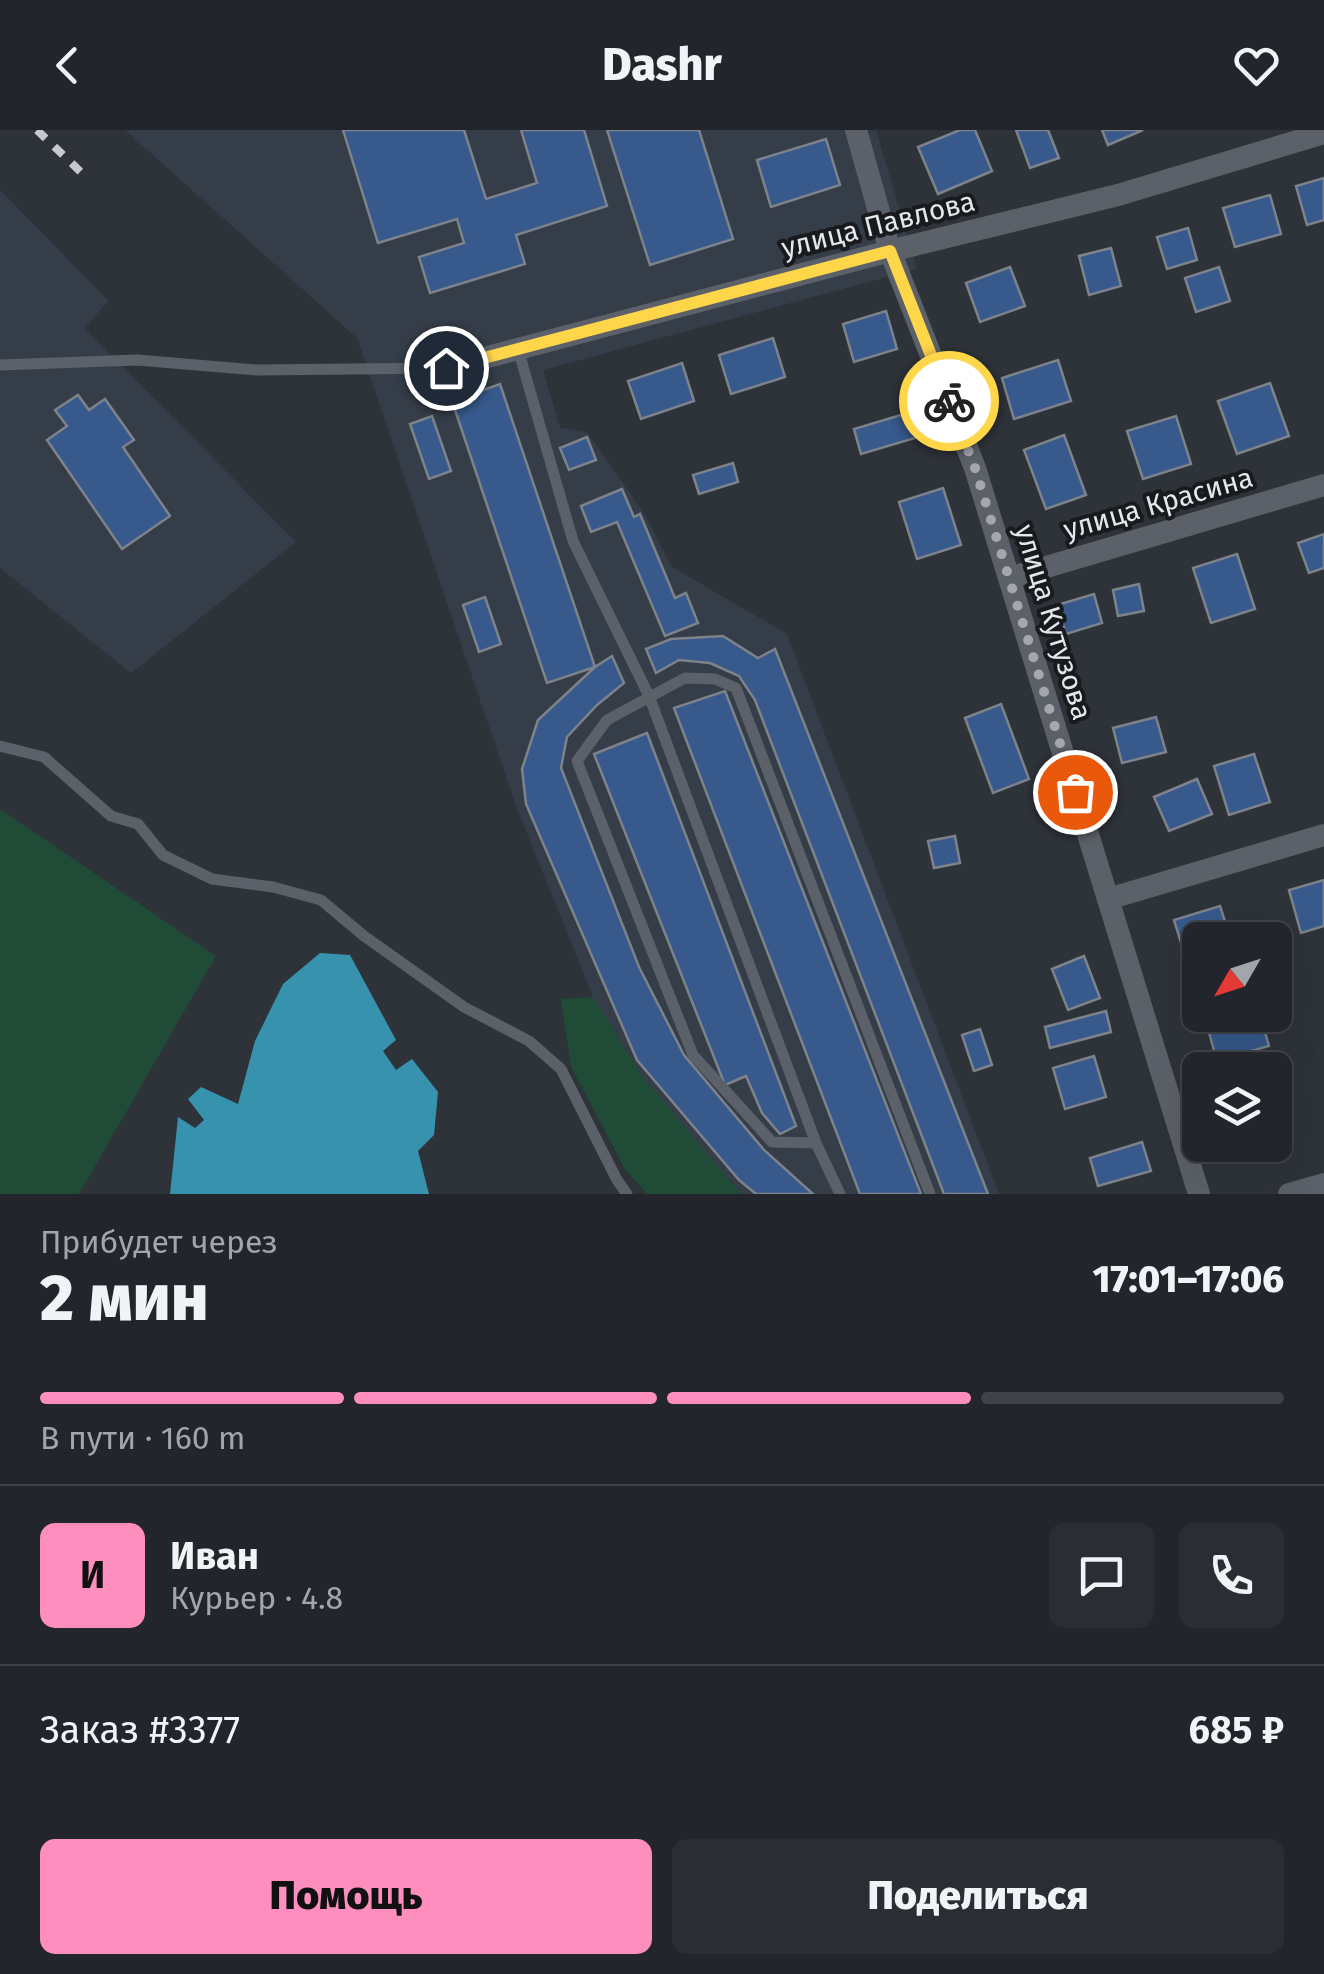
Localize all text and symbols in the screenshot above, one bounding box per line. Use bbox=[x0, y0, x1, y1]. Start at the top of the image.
icon: back bbox=[40, 38, 95, 93]
text: Dashr bbox=[602, 38, 722, 92]
icon: heart bbox=[1229, 38, 1284, 93]
street label: улица Павлова bbox=[778, 184, 978, 264]
pin bbox=[404, 326, 489, 411]
icon: home bbox=[419, 341, 474, 396]
courier bbox=[899, 351, 999, 451]
icon: bike bbox=[922, 374, 977, 429]
street label: улица Красина bbox=[1060, 461, 1257, 546]
street label: улица Кутузова bbox=[1008, 520, 1099, 724]
pin bbox=[1033, 750, 1118, 835]
icon: bag bbox=[1048, 765, 1103, 820]
north arrow bbox=[1182, 922, 1292, 1032]
map controls bbox=[1182, 922, 1292, 1162]
button: layers bbox=[1182, 1052, 1292, 1162]
text: Прибудет через bbox=[40, 1223, 278, 1261]
text: 17:01–17:06 bbox=[1093, 1256, 1284, 1302]
text: 2 мин bbox=[40, 1259, 209, 1337]
text: В пути · 160 m bbox=[40, 1419, 246, 1457]
button: chat bbox=[1049, 1523, 1154, 1628]
button: phone bbox=[1179, 1523, 1284, 1628]
text: Иван bbox=[170, 1533, 259, 1579]
text: И bbox=[80, 1552, 105, 1598]
text: Курьер · 4.8 bbox=[170, 1579, 343, 1617]
text: Заказ #3377 bbox=[40, 1707, 240, 1753]
text: 685 ₽ bbox=[1189, 1707, 1284, 1753]
button: Помощь bbox=[40, 1839, 652, 1954]
button: Поделиться bbox=[672, 1839, 1284, 1954]

